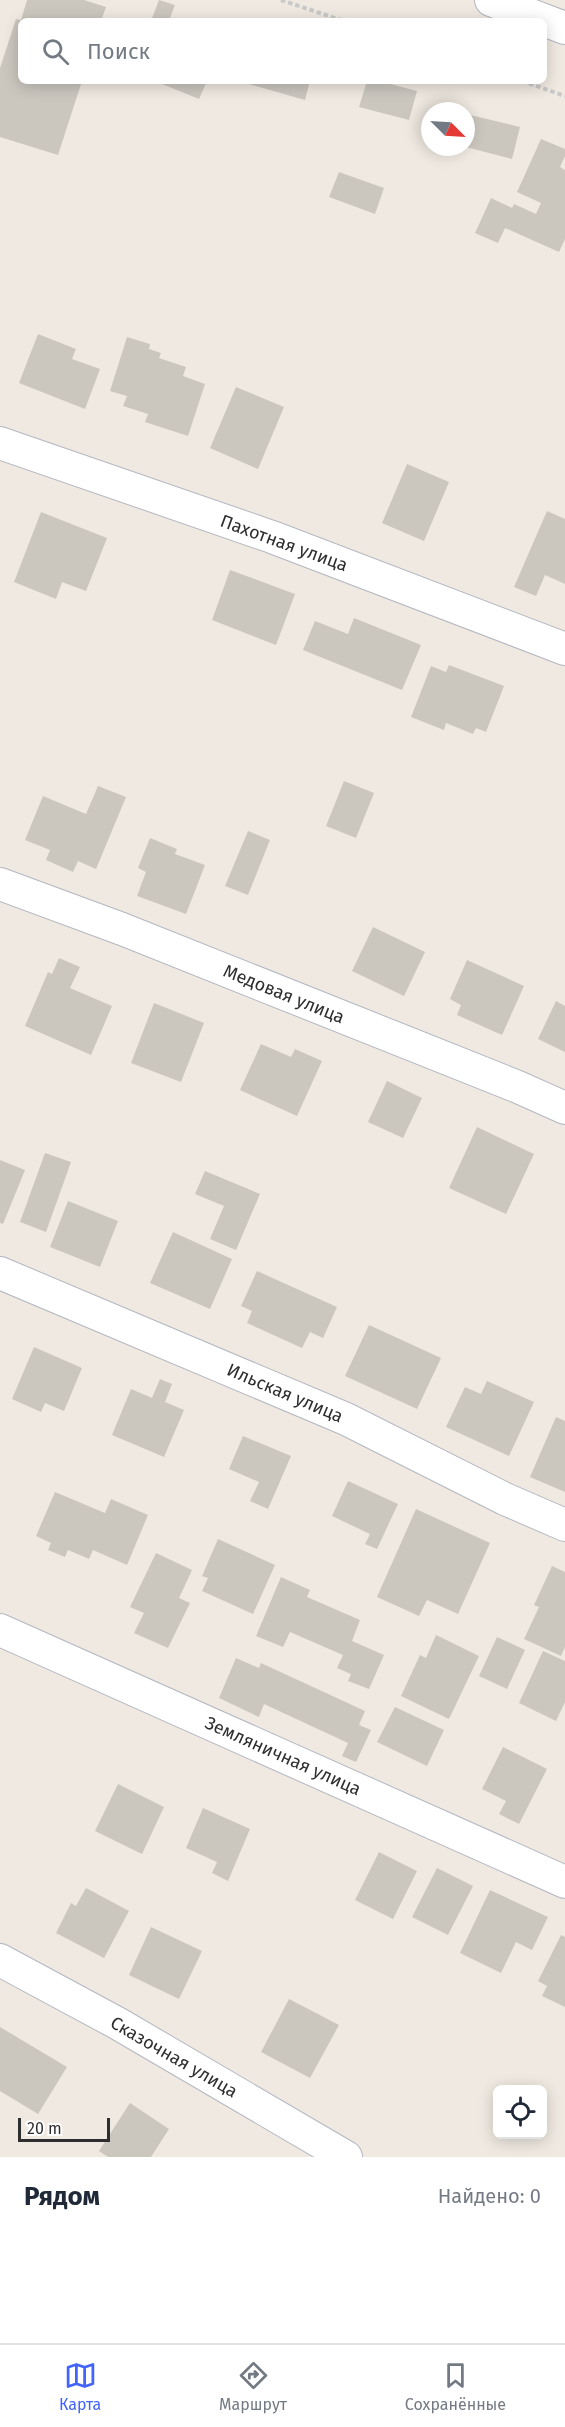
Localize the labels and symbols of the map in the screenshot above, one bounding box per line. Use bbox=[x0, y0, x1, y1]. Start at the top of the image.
north arrow bbox=[421, 102, 475, 156]
street label: Пахотная улица bbox=[217, 510, 351, 576]
street label: Медовая улица bbox=[220, 960, 348, 1028]
street label: Ильская улица bbox=[224, 1359, 346, 1427]
street label: Земляничная улица bbox=[202, 1712, 364, 1800]
street label: Сказочная улица bbox=[106, 2012, 242, 2102]
scale bar bbox=[18, 2115, 110, 2142]

